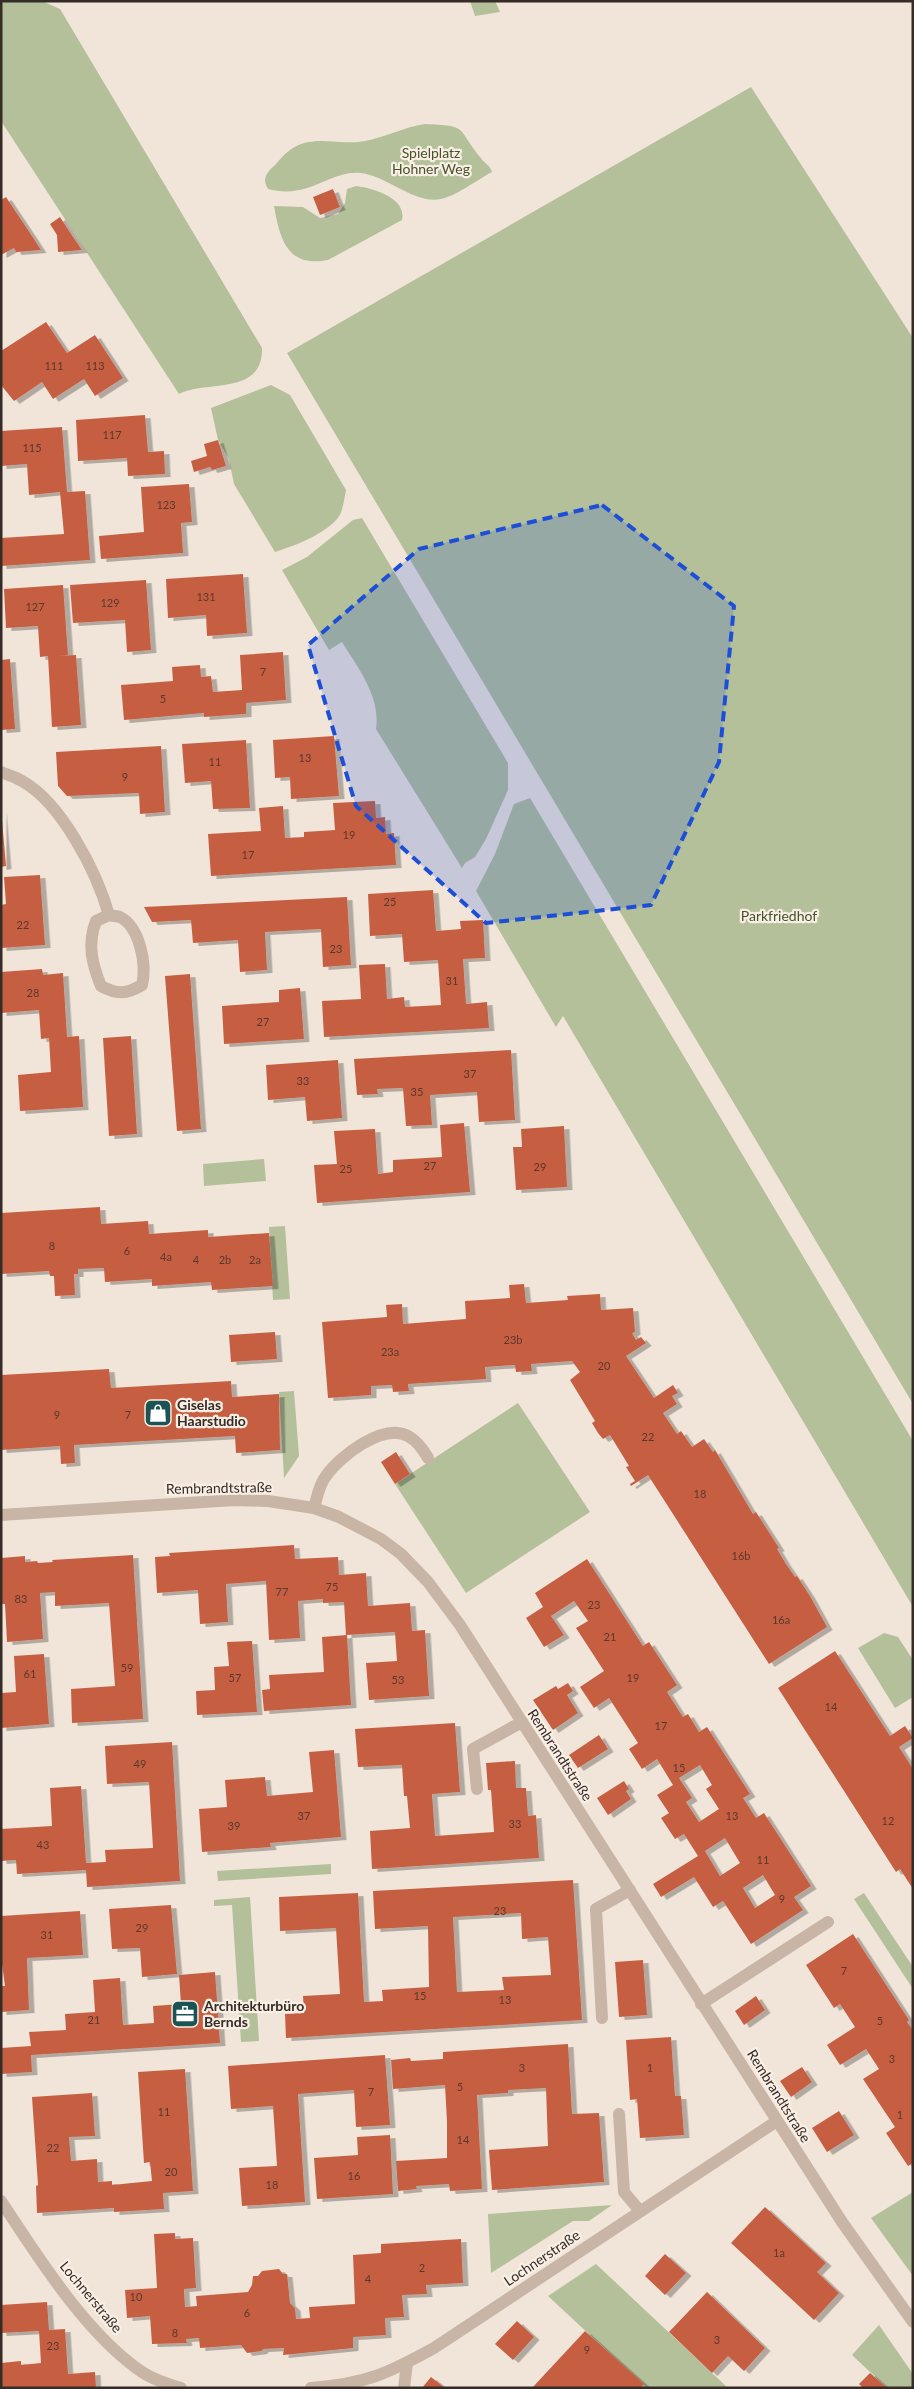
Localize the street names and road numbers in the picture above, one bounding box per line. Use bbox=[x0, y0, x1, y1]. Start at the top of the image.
street label: Rembrandtstraße bbox=[166, 1478, 272, 1497]
street label: Rembrandtstraße bbox=[524, 1706, 596, 1804]
street label: Rembrandtstraße bbox=[744, 2046, 815, 2145]
street label: Lochnerstraße bbox=[501, 2226, 583, 2289]
street label: Lochnerstraße bbox=[57, 2258, 126, 2336]

